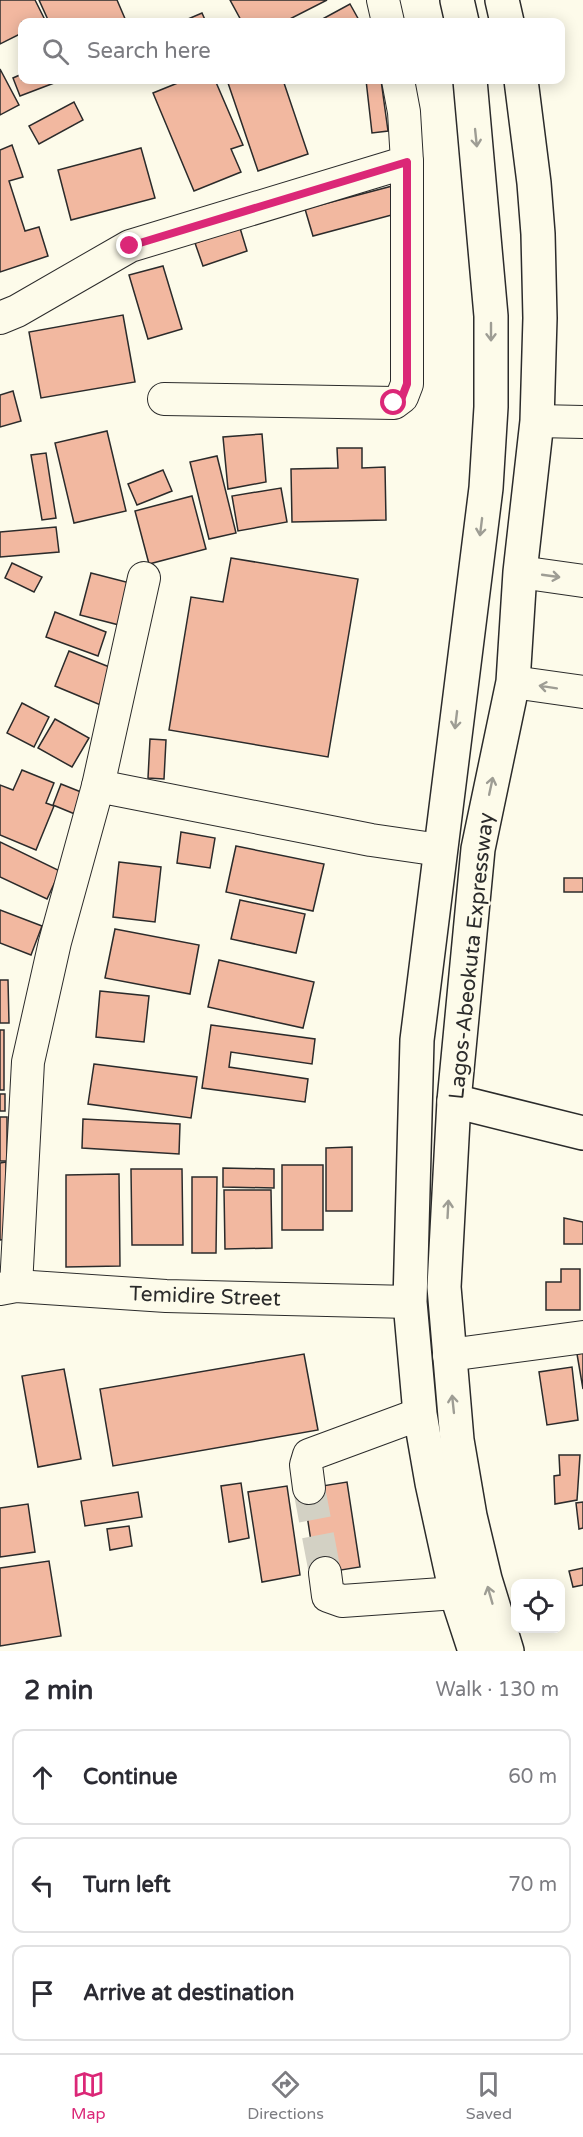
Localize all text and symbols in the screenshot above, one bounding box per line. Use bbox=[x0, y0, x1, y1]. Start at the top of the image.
search box bbox=[18, 18, 565, 84]
icon: search bbox=[39, 35, 72, 68]
text: Search here bbox=[87, 38, 211, 64]
one-way arrow bbox=[471, 127, 482, 147]
route end bbox=[116, 232, 142, 258]
one-way arrow bbox=[485, 322, 497, 342]
route start bbox=[380, 389, 406, 415]
one-way arrow bbox=[475, 516, 486, 536]
one-way arrow bbox=[541, 571, 561, 582]
one-way arrow bbox=[539, 681, 559, 692]
one-way arrow bbox=[450, 710, 461, 729]
one-way arrow bbox=[486, 777, 498, 796]
street label: Lagos-Abeokuta Expressway bbox=[444, 811, 499, 1101]
one-way arrow bbox=[443, 1200, 454, 1220]
street label: Temidire Street bbox=[129, 1281, 281, 1312]
one-way arrow bbox=[447, 1394, 458, 1414]
map controls bbox=[511, 1579, 565, 1633]
button: locate bbox=[511, 1579, 565, 1633]
one-way arrow bbox=[484, 1586, 495, 1605]
text: 2 min bbox=[24, 1675, 93, 1706]
text: Walk · 130 m bbox=[436, 1678, 559, 1702]
icon: ahead bbox=[26, 1761, 59, 1794]
text: Continue bbox=[83, 1764, 178, 1790]
text: 60 m bbox=[508, 1765, 557, 1789]
icon: left bbox=[26, 1869, 59, 1902]
text: Turn left bbox=[83, 1872, 171, 1898]
text: 70 m bbox=[508, 1873, 557, 1897]
icon: arrive bbox=[26, 1977, 59, 2010]
text: Arrive at destination bbox=[83, 1980, 294, 2006]
tab: Map bbox=[71, 2068, 105, 2124]
tab: Directions bbox=[247, 2068, 324, 2124]
tab: Saved bbox=[466, 2068, 512, 2124]

